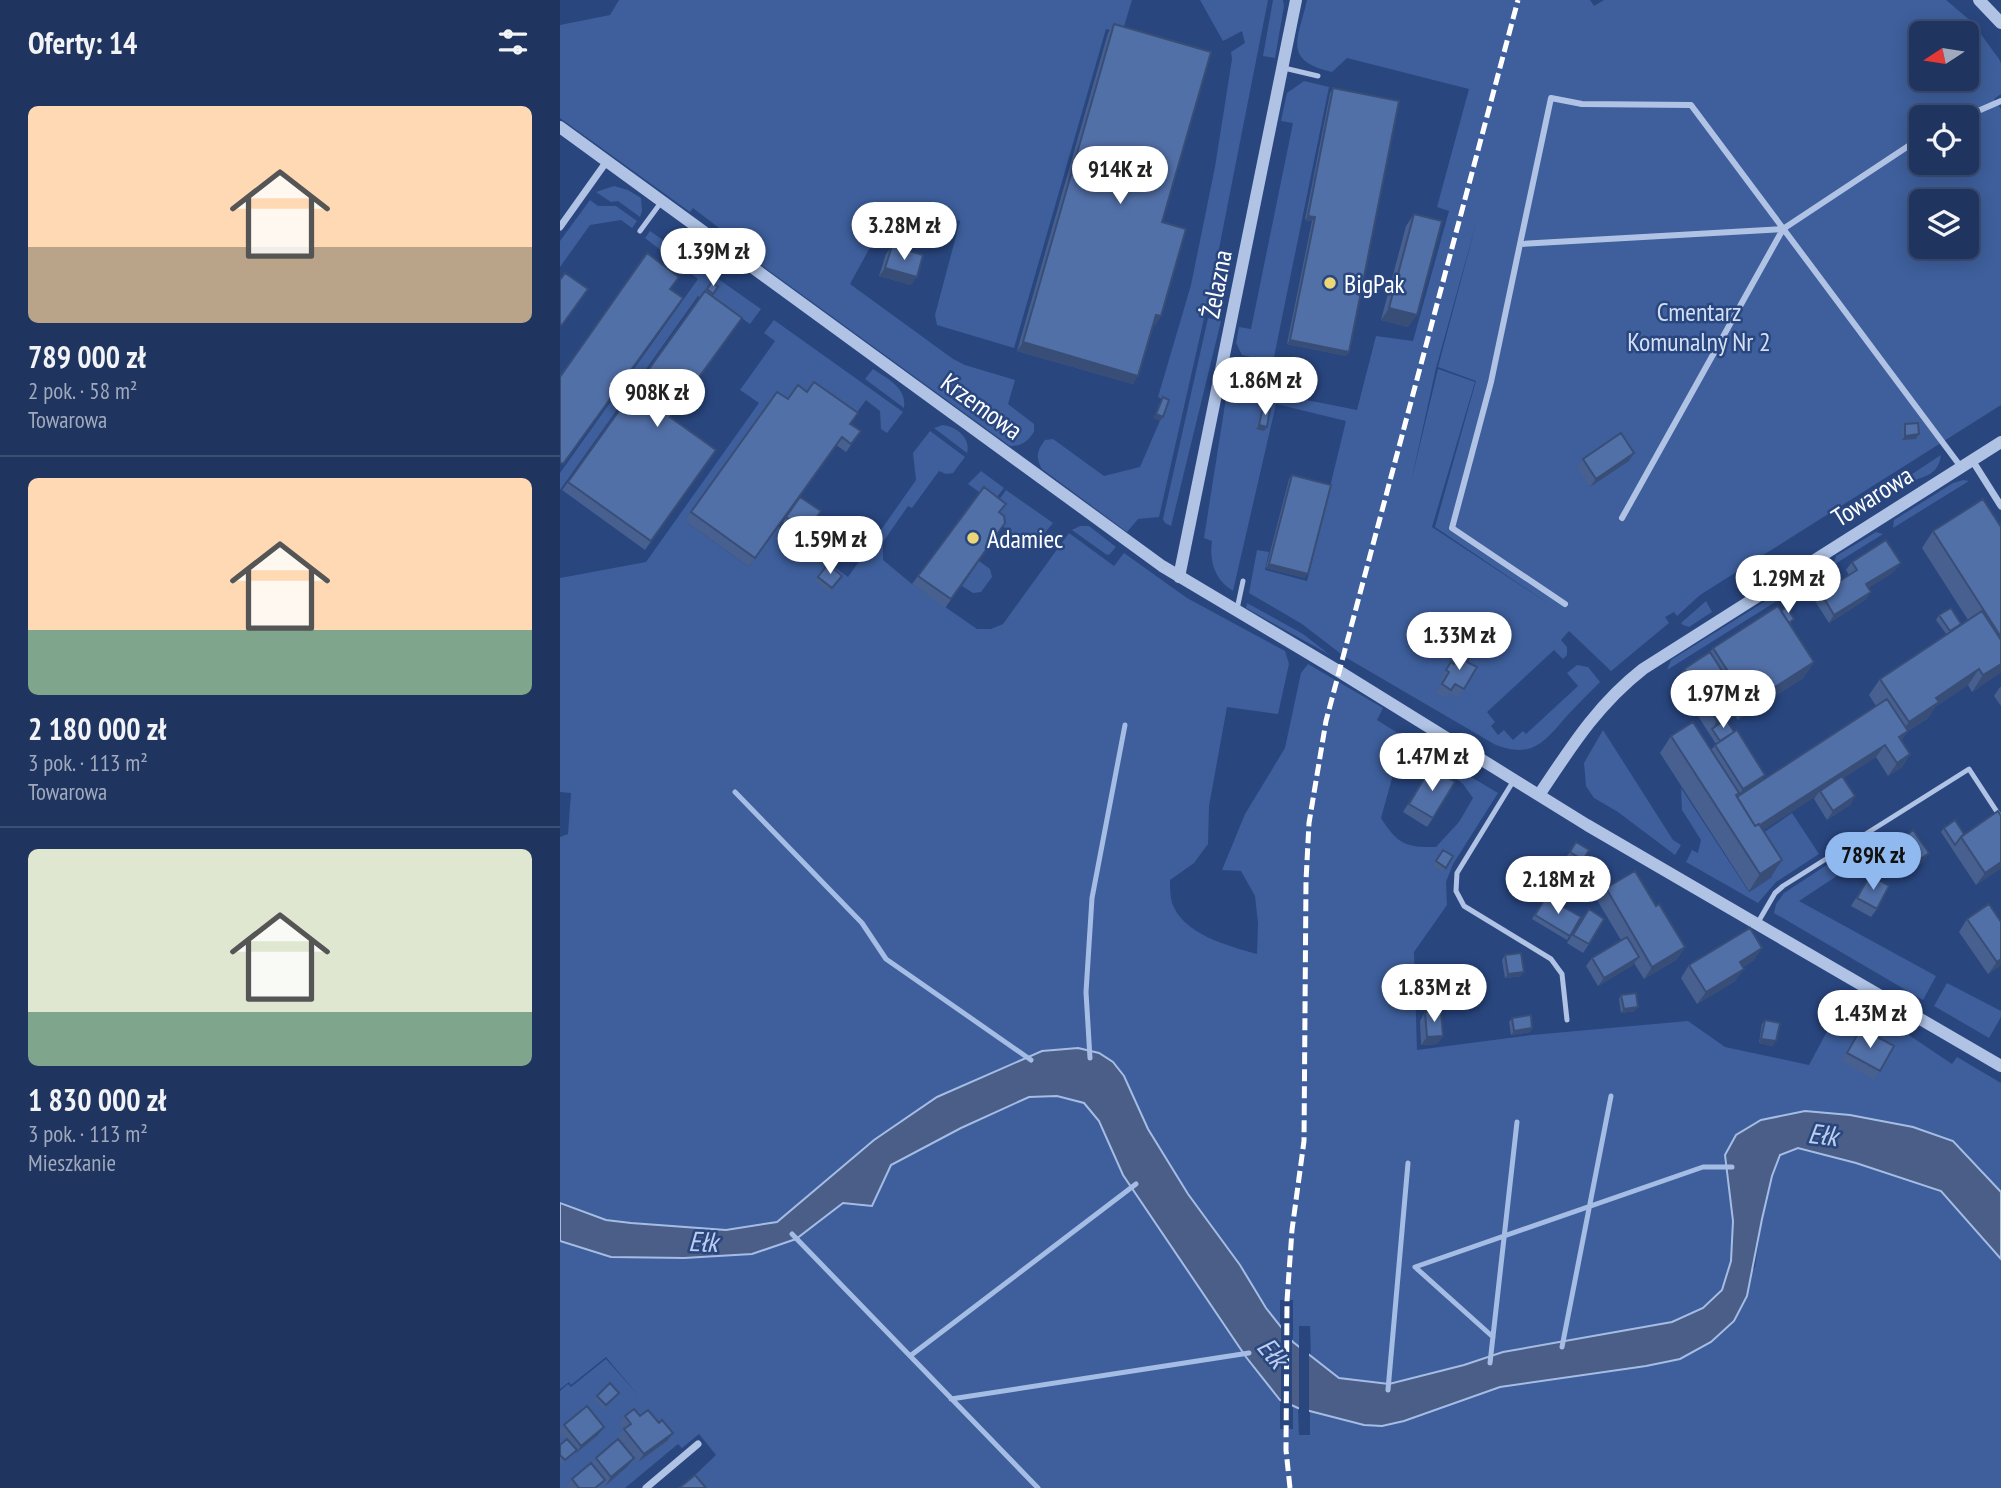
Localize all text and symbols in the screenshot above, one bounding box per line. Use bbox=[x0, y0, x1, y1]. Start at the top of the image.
north arrow bbox=[1909, 21, 1979, 91]
map controls bbox=[1909, 21, 1979, 259]
text: Oferty: 14 bbox=[28, 23, 137, 62]
icon: filters bbox=[494, 23, 532, 61]
button: locate bbox=[1909, 105, 1979, 175]
pin: 914K zł bbox=[1055, 146, 1185, 206]
icon: home bbox=[217, 151, 343, 277]
text: 914K zł bbox=[1088, 154, 1152, 183]
button: layers bbox=[1909, 189, 1979, 259]
pin: 3.28M zł bbox=[832, 202, 976, 262]
text: 3.28M zł bbox=[868, 210, 940, 239]
pin: 1.39M zł bbox=[641, 229, 785, 288]
text: 1.39M zł bbox=[677, 236, 749, 265]
street label: Żelazna bbox=[1193, 247, 1239, 321]
place label: BigPak bbox=[1344, 267, 1405, 300]
marker: BigPak bbox=[1322, 275, 1338, 291]
park label: Cmentarz Komunalny Nr 2 bbox=[1627, 295, 1771, 358]
text: 789 000 zł bbox=[28, 337, 146, 376]
pin: 1.86M zł bbox=[1193, 358, 1337, 417]
street label: Krzemowa bbox=[935, 365, 1029, 447]
text: 1.86M zł bbox=[1229, 365, 1301, 394]
pin: 908K zł bbox=[592, 370, 722, 429]
text: 2 pok. · 58 m² bbox=[28, 376, 137, 405]
text: 908K zł bbox=[625, 377, 689, 406]
text: Towarowa bbox=[28, 405, 107, 434]
street label: Towarowa bbox=[1825, 458, 1919, 534]
pin: 1.59M zł bbox=[758, 516, 902, 576]
place label: Adamiec bbox=[987, 522, 1063, 555]
icon: home bbox=[217, 523, 343, 649]
text: 1.59M zł bbox=[794, 524, 866, 553]
marker: Adamiec bbox=[965, 530, 981, 546]
pin: 1.29M zł bbox=[1716, 556, 1860, 615]
text: 1.29M zł bbox=[1752, 563, 1824, 592]
pin: 1.33M zł bbox=[1387, 612, 1531, 672]
text: 1.33M zł bbox=[1423, 620, 1495, 649]
pin: 1.97M zł bbox=[1651, 670, 1795, 730]
text: 1.97M zł bbox=[1687, 678, 1759, 707]
text: 2 180 000 zł bbox=[28, 709, 166, 748]
pin: 1.47M zł bbox=[1360, 734, 1504, 793]
text: 1.47M zł bbox=[1396, 741, 1468, 770]
text: 3 pok. · 113 m² bbox=[28, 748, 148, 777]
text: Towarowa bbox=[28, 777, 107, 806]
pin: 789K zł bbox=[1808, 832, 1938, 892]
text: 789K zł bbox=[1841, 840, 1905, 869]
pin: 2.18M zł bbox=[1486, 856, 1630, 916]
text: 2.18M zł bbox=[1522, 864, 1594, 893]
icon: home bbox=[217, 894, 343, 1020]
pin: 1.83M zł bbox=[1362, 964, 1506, 1024]
text: 1.83M zł bbox=[1398, 972, 1470, 1001]
pin: 1.43M zł bbox=[1798, 990, 1942, 1050]
text: 1.43M zł bbox=[1834, 998, 1906, 1027]
text: 1 830 000 zł bbox=[28, 1080, 166, 1119]
water label: Ełk bbox=[1806, 1114, 1843, 1155]
text: 3 pok. · 113 m² bbox=[28, 1119, 148, 1148]
text: Mieszkanie bbox=[28, 1148, 116, 1177]
water label: Ełk bbox=[688, 1222, 721, 1260]
water label: Ełk bbox=[1249, 1329, 1299, 1378]

